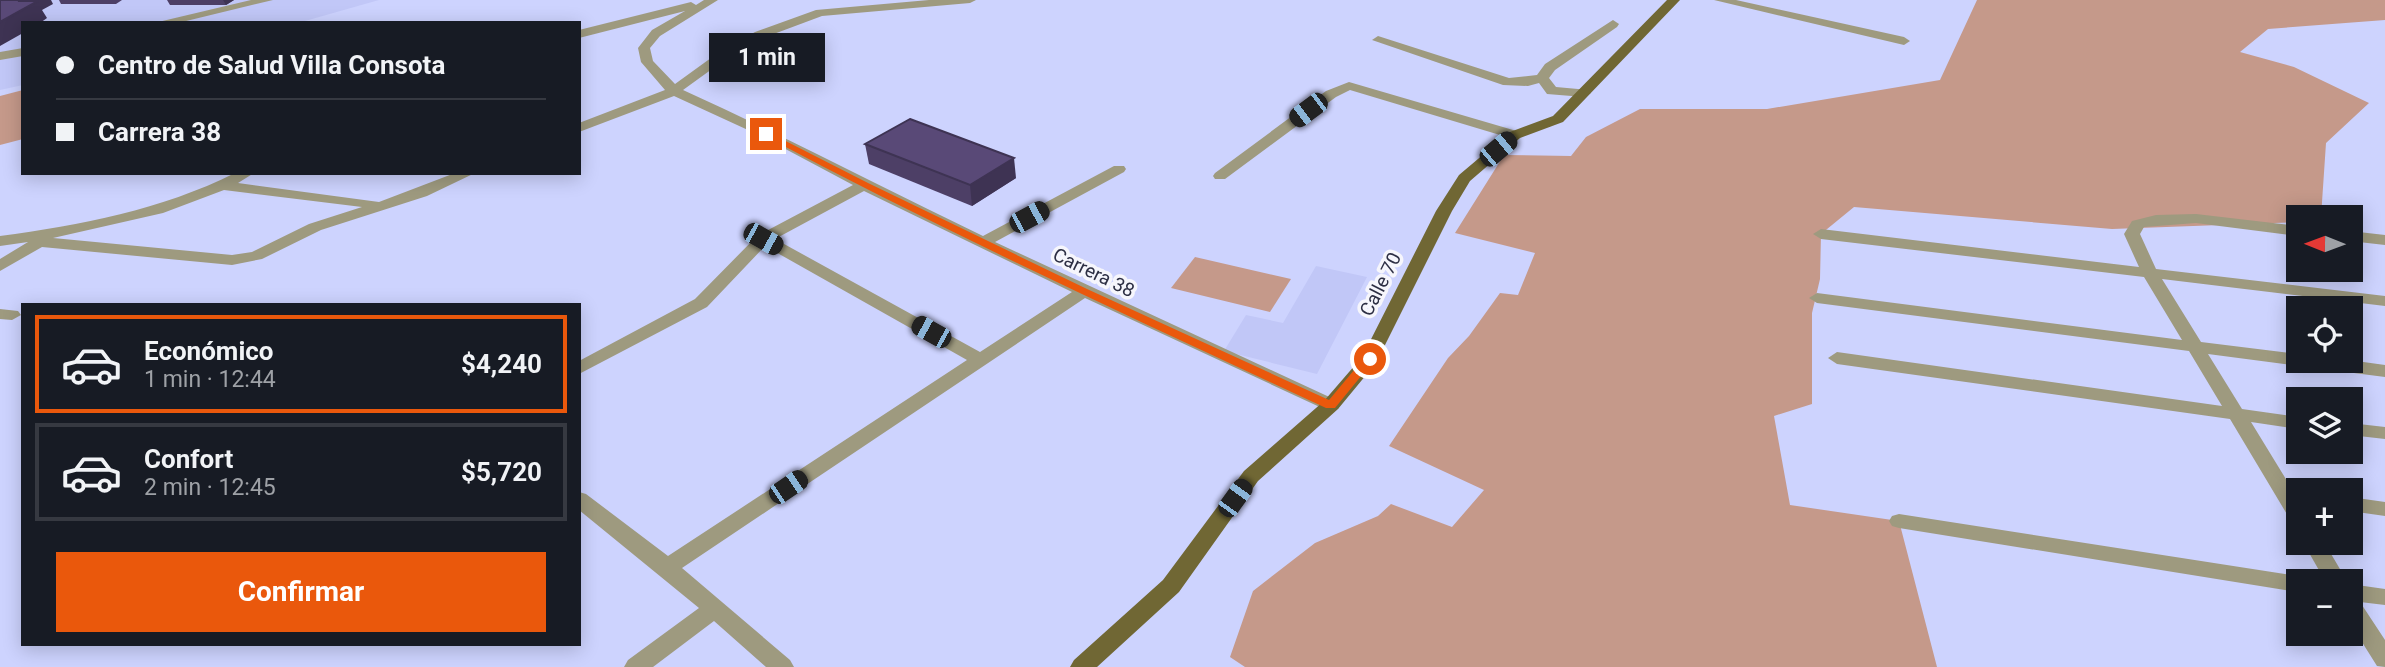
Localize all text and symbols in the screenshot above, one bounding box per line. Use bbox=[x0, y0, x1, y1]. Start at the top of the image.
callout: 1 min bbox=[708, 32, 824, 82]
text: 1 min bbox=[738, 44, 796, 71]
text: Centro de Salud Villa Consota bbox=[98, 50, 445, 80]
car bbox=[1285, 89, 1332, 131]
text: Carrera 38 bbox=[98, 117, 221, 147]
route end bbox=[750, 118, 782, 150]
car bbox=[1476, 127, 1521, 171]
car bbox=[1006, 198, 1053, 236]
north arrow bbox=[2286, 205, 2362, 282]
map controls bbox=[2286, 205, 2363, 646]
car bbox=[740, 220, 787, 258]
street label: Carrera 38 bbox=[1049, 243, 1138, 302]
street label: Calle 70 bbox=[1355, 249, 1406, 320]
button: locate bbox=[2286, 296, 2363, 373]
car bbox=[908, 313, 955, 351]
icon: car bbox=[60, 333, 123, 396]
text: Económico bbox=[144, 336, 273, 366]
route start bbox=[1354, 343, 1386, 375]
text: $4,240 bbox=[461, 349, 542, 379]
text: 1 min · 12:44 bbox=[144, 366, 276, 393]
button: layers bbox=[2286, 387, 2363, 464]
icon: car bbox=[60, 441, 123, 504]
text: Confort bbox=[144, 444, 233, 474]
text: $5,720 bbox=[461, 457, 542, 487]
car bbox=[765, 467, 812, 507]
text: 2 min · 12:45 bbox=[144, 474, 276, 501]
car bbox=[1215, 475, 1256, 521]
button: + bbox=[2286, 478, 2363, 555]
button: Confirmar bbox=[56, 552, 546, 632]
button: − bbox=[2286, 569, 2363, 646]

